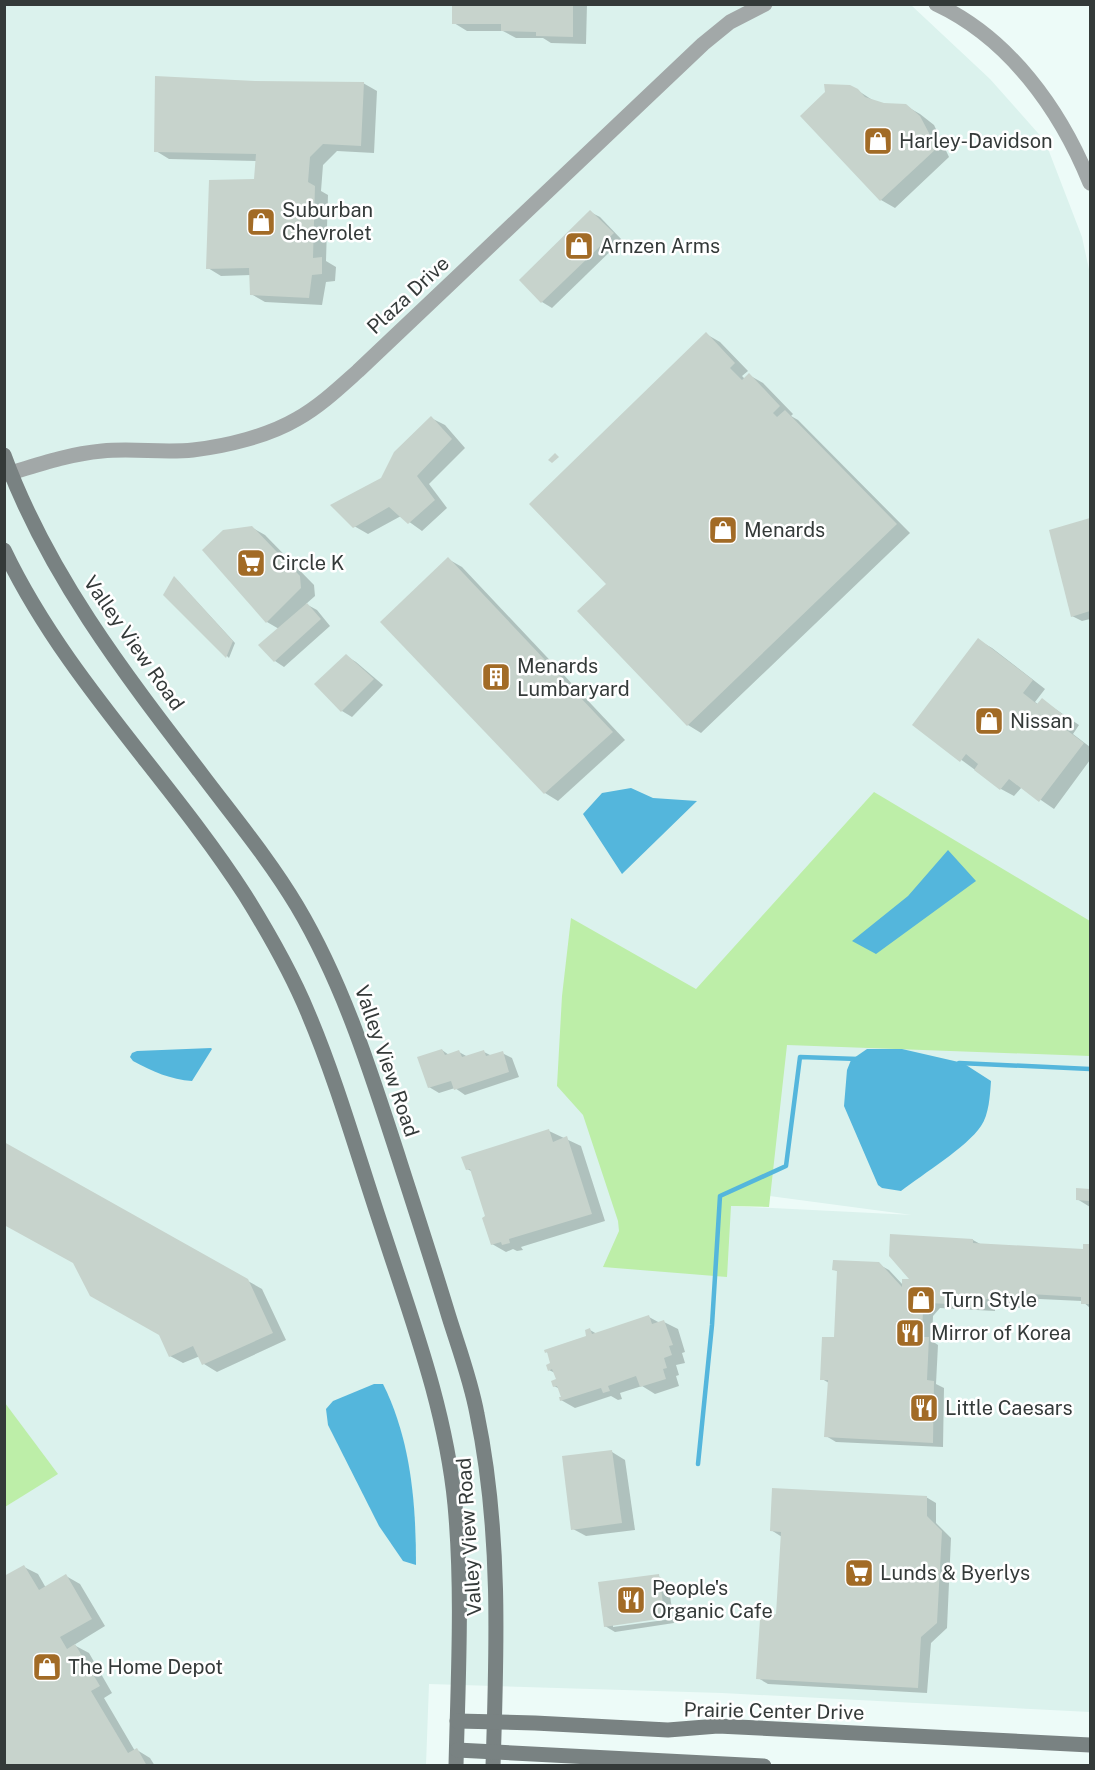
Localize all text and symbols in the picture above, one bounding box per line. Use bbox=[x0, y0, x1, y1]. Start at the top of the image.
shop icon: Harley-Davidson bbox=[862, 125, 894, 157]
place label: Harley-Davidson bbox=[899, 129, 1053, 153]
place label: Suburban Chevrolet bbox=[282, 198, 373, 245]
shop icon: Suburban Chevrolet bbox=[245, 206, 277, 238]
shop icon: Arnzen Arms bbox=[563, 230, 595, 262]
place label: Arnzen Arms bbox=[600, 234, 720, 258]
street label: Plaza Drive bbox=[362, 251, 454, 339]
shop icon: Menards bbox=[707, 514, 739, 546]
place label: Menards bbox=[744, 518, 825, 542]
supermarket icon: Circle K bbox=[235, 547, 267, 579]
place label: Circle K bbox=[272, 551, 345, 575]
street label: Valley View Road bbox=[79, 571, 189, 715]
place label: Menards Lumbaryard bbox=[517, 654, 630, 701]
building icon: Menards Lumbaryard bbox=[480, 661, 512, 693]
shop icon: Nissan bbox=[973, 705, 1005, 737]
place label: Nissan bbox=[1010, 709, 1073, 733]
street label: Valley View Road bbox=[350, 982, 424, 1140]
shop icon: Turn Style bbox=[905, 1284, 937, 1316]
place label: Turn Style bbox=[942, 1288, 1037, 1312]
restaurant icon: Mirror of Korea bbox=[894, 1317, 926, 1349]
place label: Mirror of Korea bbox=[931, 1321, 1071, 1345]
restaurant icon: Little Caesars bbox=[908, 1392, 940, 1424]
place label: Little Caesars bbox=[945, 1396, 1073, 1420]
street label: Valley View Road bbox=[451, 1457, 487, 1617]
supermarket icon: Lunds & Byerlys bbox=[843, 1557, 875, 1589]
place label: Lunds & Byerlys bbox=[880, 1561, 1030, 1585]
place label: People's Organic Cafe bbox=[652, 1576, 773, 1623]
restaurant icon: People's Organic Cafe bbox=[615, 1584, 647, 1616]
shop icon: The Home Depot bbox=[31, 1651, 63, 1683]
place label: The Home Depot bbox=[68, 1655, 223, 1679]
street label: Prairie Center Drive bbox=[683, 1697, 865, 1725]

